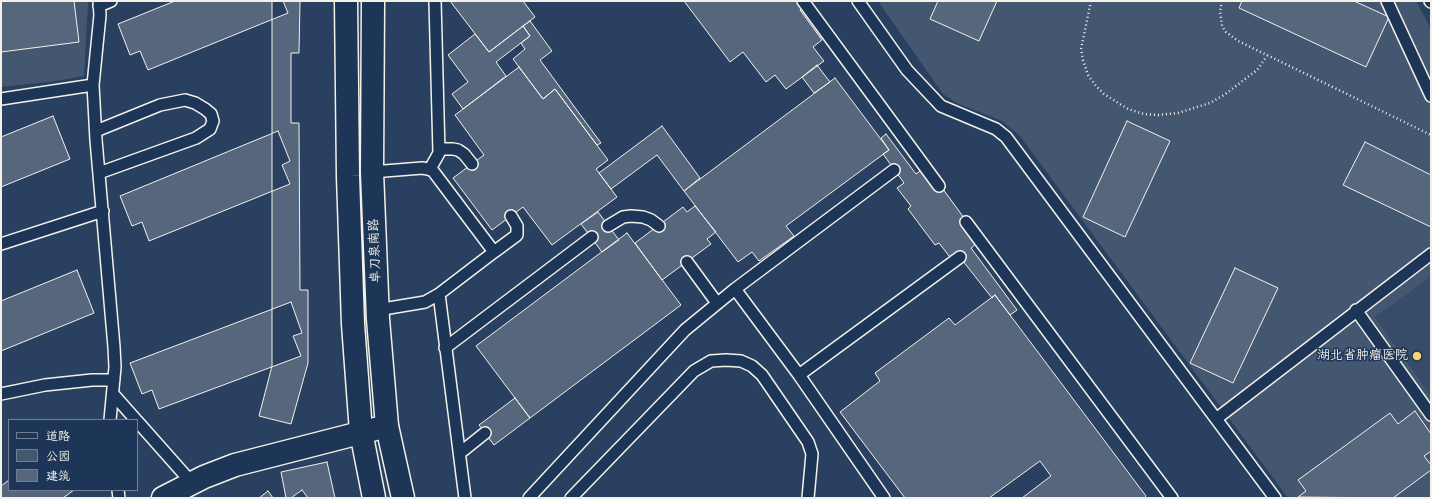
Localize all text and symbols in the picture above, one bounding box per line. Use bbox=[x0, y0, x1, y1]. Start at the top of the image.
street label: 卓刀泉南路 bbox=[366, 218, 384, 284]
place label: 湖北省肿瘤医院 bbox=[1317, 348, 1408, 364]
marker: 湖北省肿瘤医院 bbox=[1411, 350, 1423, 362]
legend bbox=[8, 419, 138, 491]
text: 道路 bbox=[46, 427, 70, 444]
text: 公园 bbox=[46, 447, 70, 464]
text: 建筑 bbox=[46, 467, 70, 484]

